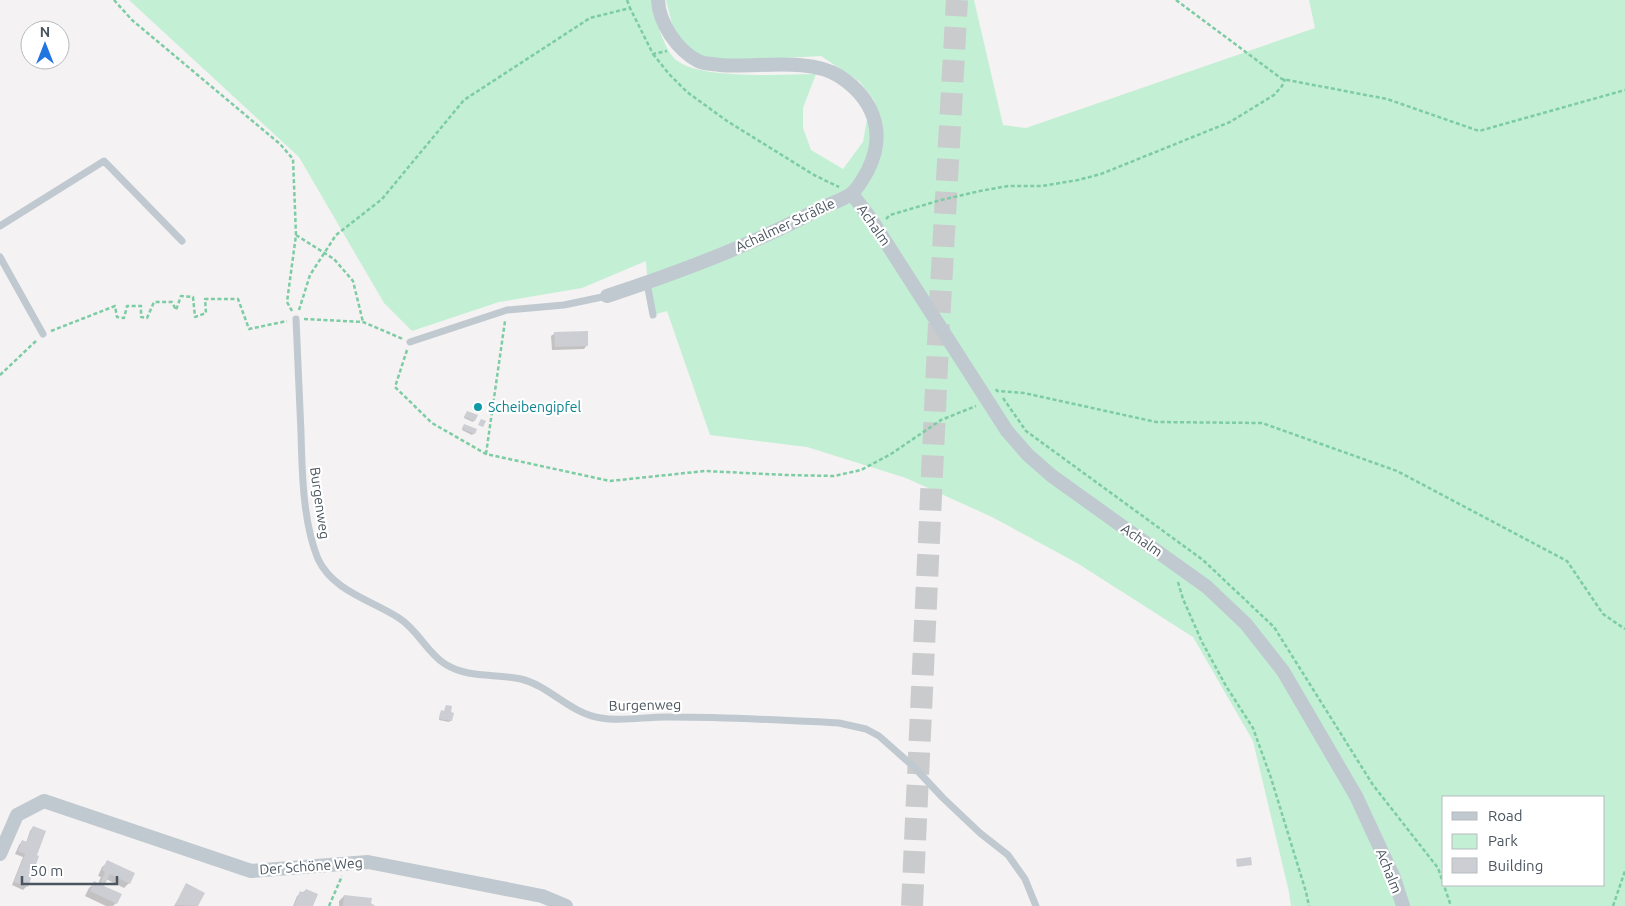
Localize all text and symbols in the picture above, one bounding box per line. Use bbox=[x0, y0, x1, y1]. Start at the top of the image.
north arrow bbox=[20, 20, 70, 70]
text: N bbox=[40, 24, 50, 40]
street label: Achalmer Sträßle bbox=[733, 195, 837, 255]
street label: Achalm bbox=[854, 201, 894, 249]
place label: Scheibengipfel bbox=[488, 399, 582, 415]
marker: Scheibengipfel bbox=[472, 401, 484, 413]
street label: Burgenweg bbox=[307, 466, 333, 540]
street label: Achalm bbox=[1118, 520, 1166, 560]
street label: Burgenweg bbox=[609, 696, 681, 714]
legend bbox=[1442, 796, 1605, 886]
text: Road bbox=[1488, 807, 1523, 824]
text: Park bbox=[1488, 832, 1518, 849]
street label: Achalm bbox=[1373, 846, 1405, 896]
scale bar bbox=[22, 854, 118, 886]
street label: Der Schöne Weg bbox=[259, 854, 363, 878]
text: Building bbox=[1488, 857, 1543, 874]
text: 50 m bbox=[30, 862, 63, 879]

